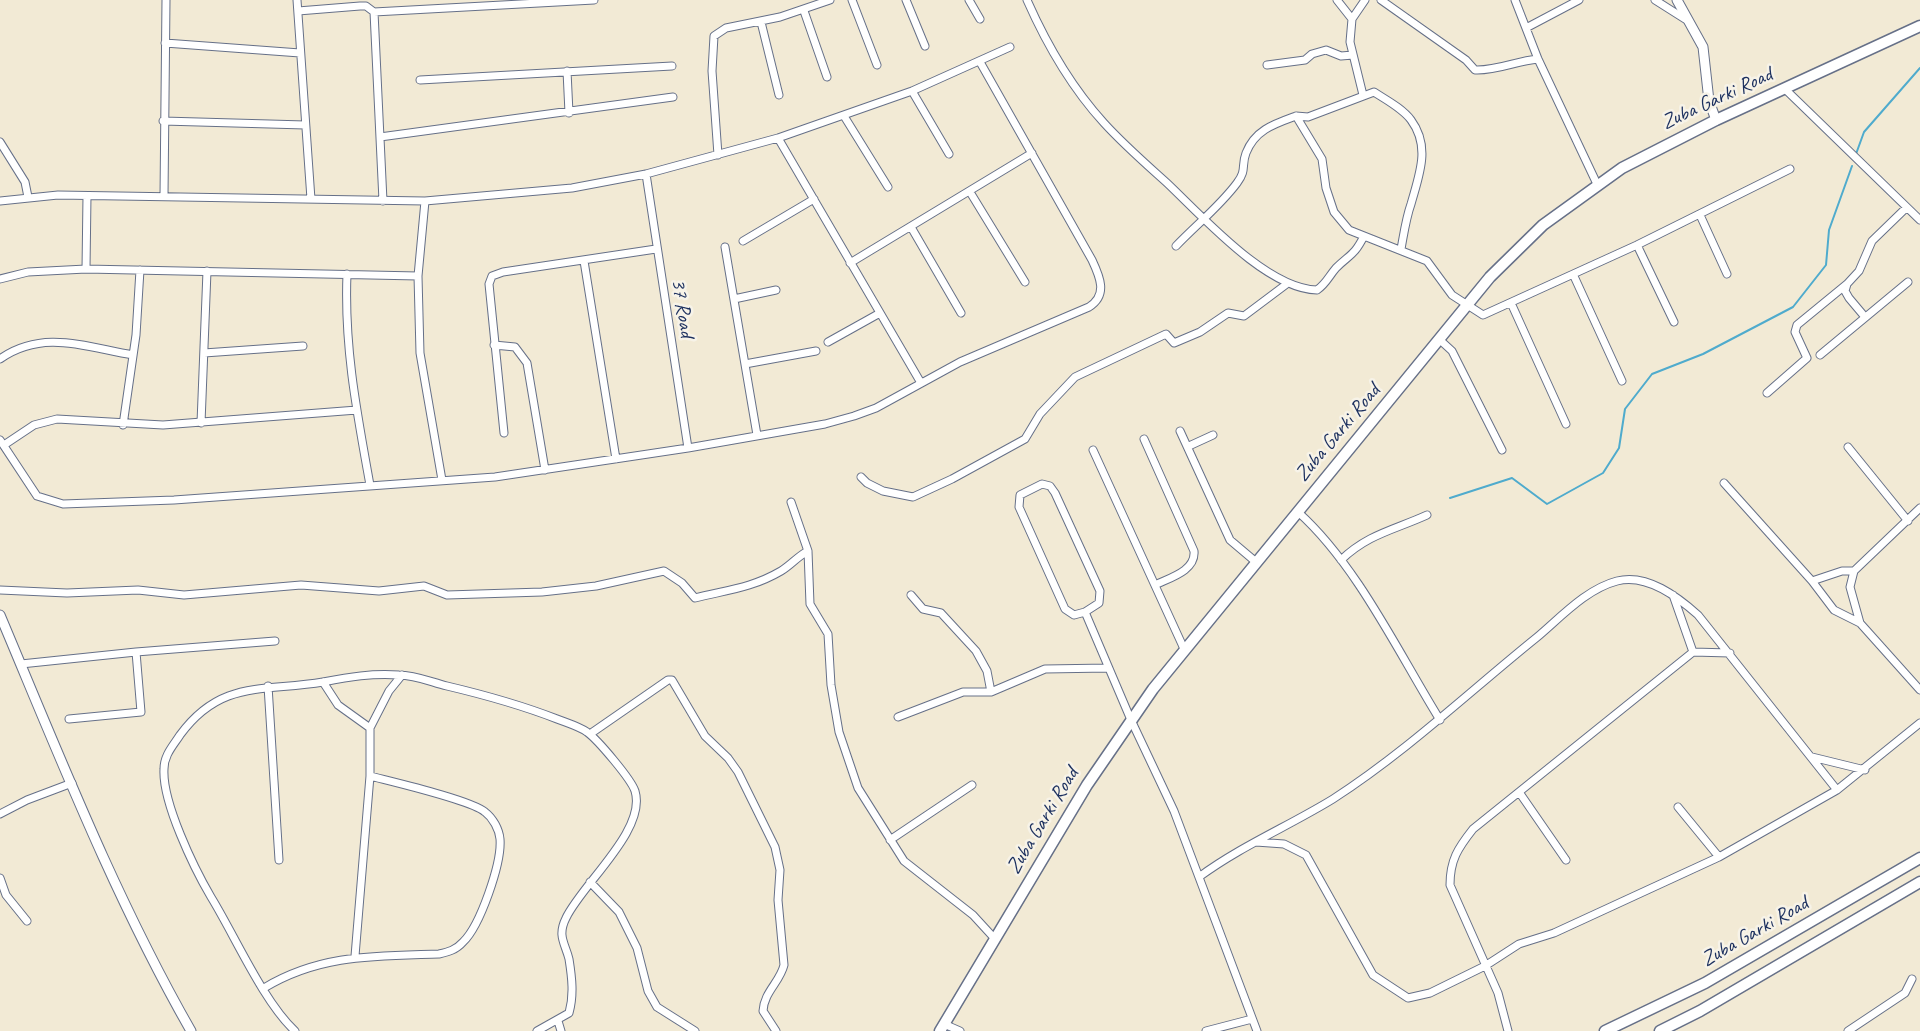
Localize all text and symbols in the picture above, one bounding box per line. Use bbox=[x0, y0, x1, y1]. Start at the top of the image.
street label: Zuba Garki Road bbox=[1658, 62, 1776, 136]
street label: 37 Road bbox=[665, 277, 699, 339]
street label: Zuba Garki Road bbox=[1290, 379, 1386, 487]
street label: Zuba Garki Road bbox=[1001, 763, 1085, 879]
street label: Zuba Garki Road bbox=[1697, 891, 1813, 973]

